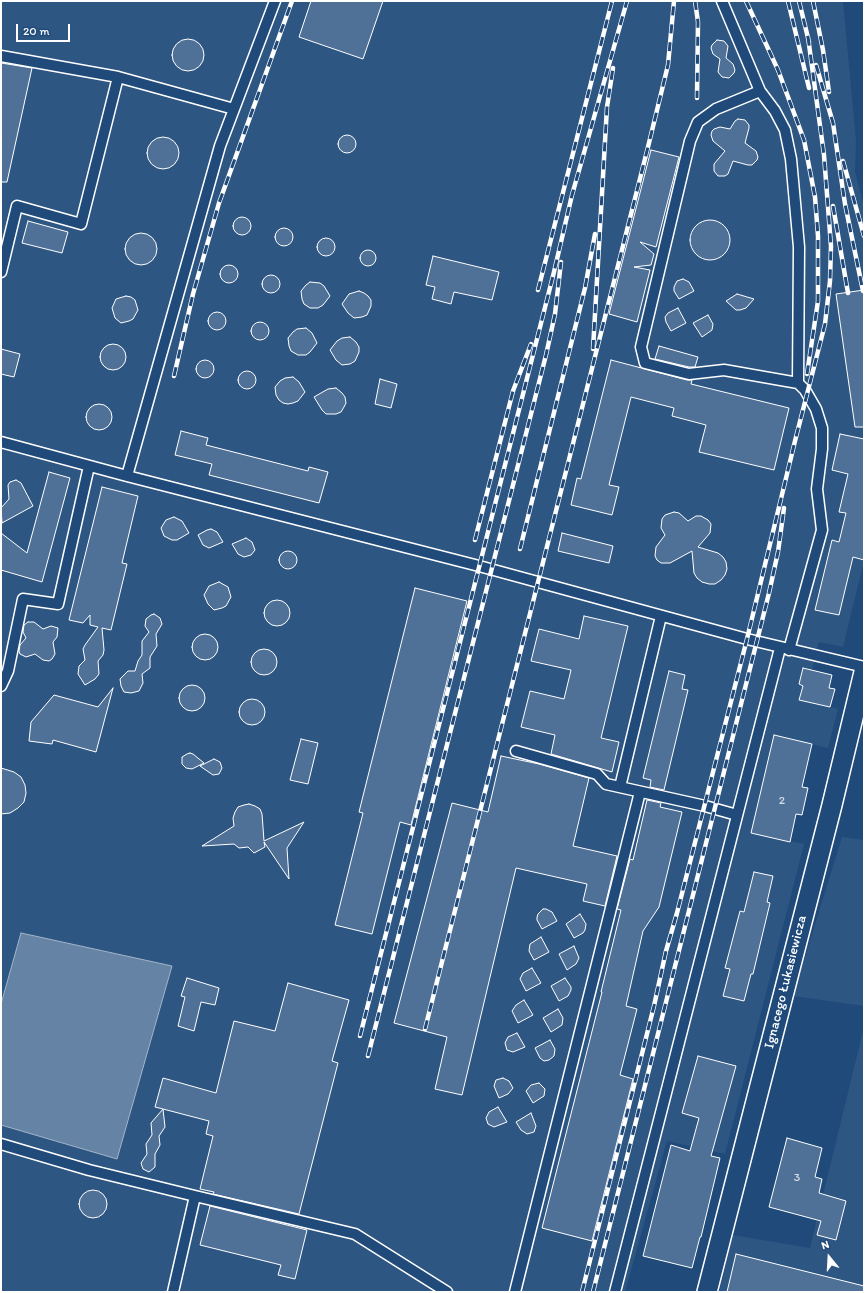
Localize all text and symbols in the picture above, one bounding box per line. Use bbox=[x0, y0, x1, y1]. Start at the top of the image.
scale bar bbox=[18, 16, 72, 42]
text: 20 m bbox=[23, 24, 50, 38]
house number: 2 bbox=[779, 794, 785, 808]
street label: Ignacego Łukasiewicza bbox=[761, 914, 811, 1050]
house number: 3 bbox=[794, 1171, 800, 1185]
north arrow bbox=[809, 1237, 849, 1277]
text: N bbox=[820, 1238, 831, 1252]

